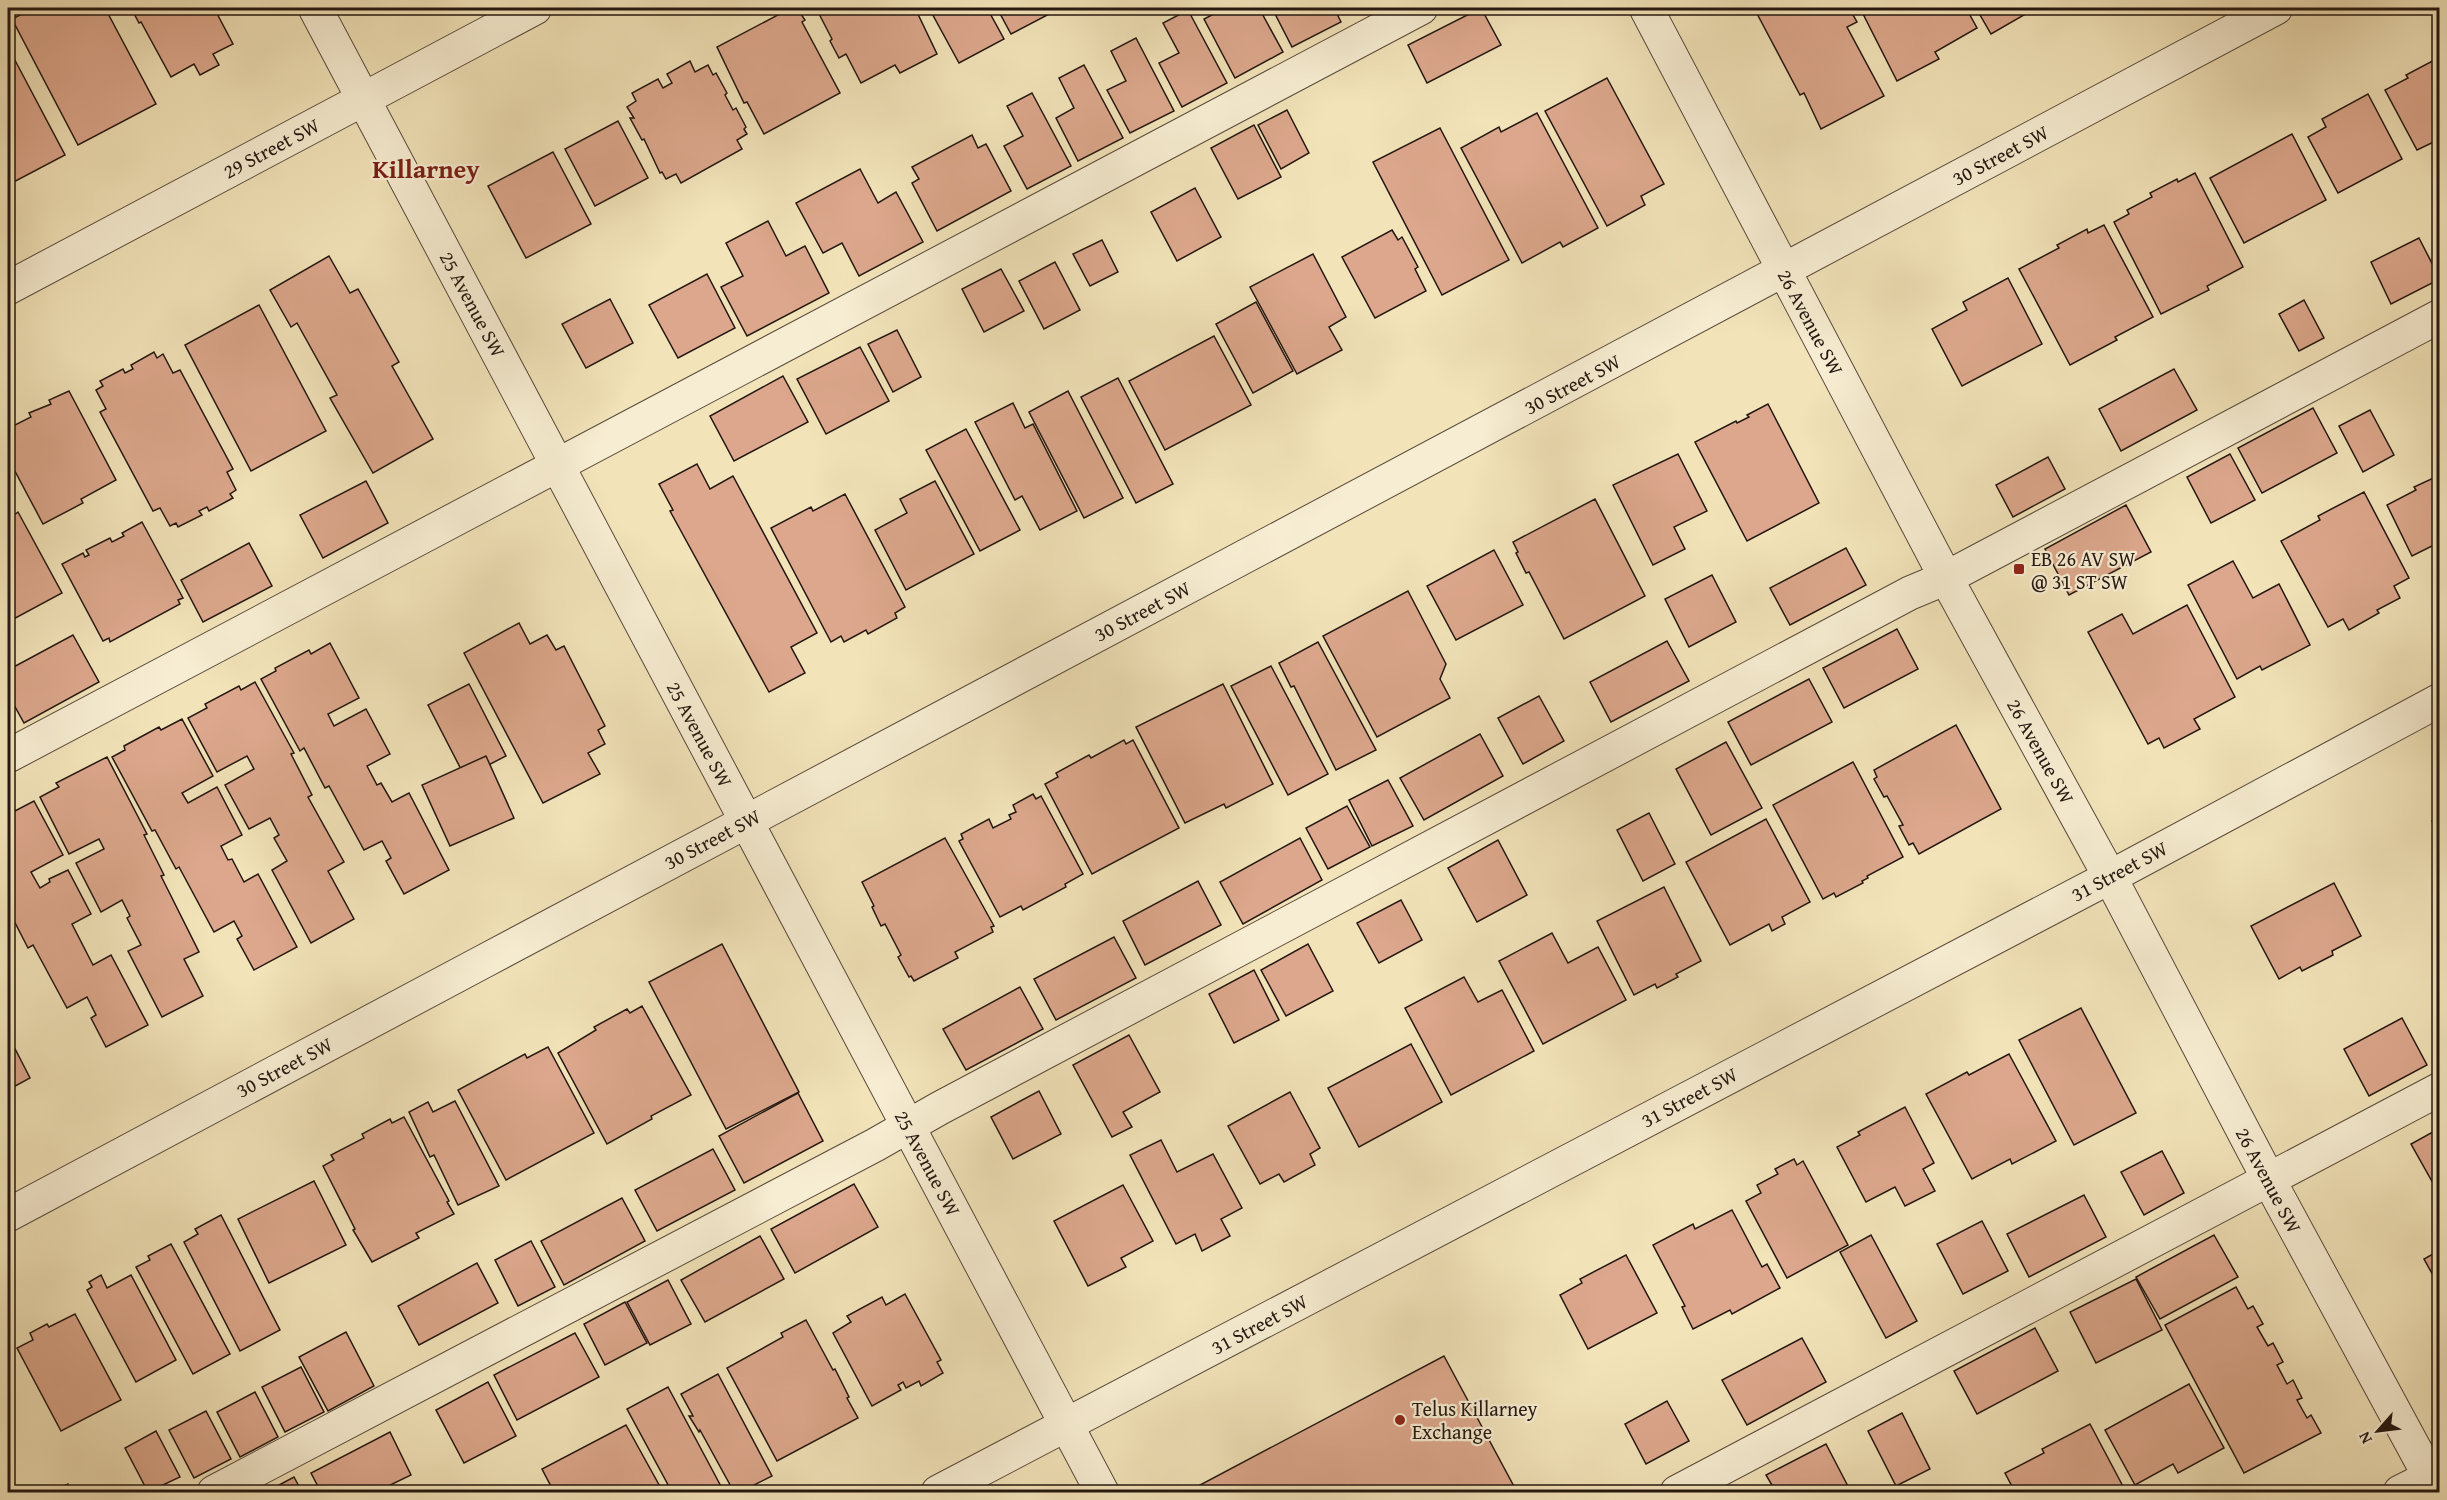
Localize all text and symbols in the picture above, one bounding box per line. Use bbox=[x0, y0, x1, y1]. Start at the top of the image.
street label: 29 Street SW bbox=[218, 110, 324, 186]
street label: 30 Street SW bbox=[1947, 117, 2053, 193]
district label: Killarney bbox=[372, 149, 480, 188]
street label: 25 Avenue SW bbox=[433, 246, 513, 362]
street label: 26 Avenue SW bbox=[1771, 264, 1851, 380]
street label: 30 Street SW bbox=[1519, 346, 1625, 422]
place label: EB 26 AV SW @ 31 ST SW bbox=[2031, 544, 2135, 596]
marker: EB 26 AV SW @ 31 ST SW bbox=[2012, 562, 2026, 576]
street label: 30 Street SW bbox=[1089, 573, 1195, 649]
street label: 25 Avenue SW bbox=[660, 676, 740, 792]
street label: 26 Avenue SW bbox=[2000, 693, 2082, 809]
street label: 30 Street SW bbox=[659, 801, 765, 877]
street label: 31 Street SW bbox=[2066, 833, 2172, 909]
street label: 30 Street SW bbox=[231, 1029, 337, 1105]
street label: 31 Street SW bbox=[1636, 1059, 1742, 1135]
street label: 25 Avenue SW bbox=[888, 1105, 968, 1221]
street label: 26 Avenue SW bbox=[2229, 1122, 2309, 1238]
street label: 31 Street SW bbox=[1206, 1286, 1312, 1362]
place label: Telus Killarney Exchange bbox=[1412, 1394, 1538, 1446]
north arrow bbox=[2348, 1401, 2408, 1461]
marker: Telus Killarney Exchange bbox=[1393, 1413, 1407, 1427]
text: N bbox=[2352, 1427, 2378, 1448]

